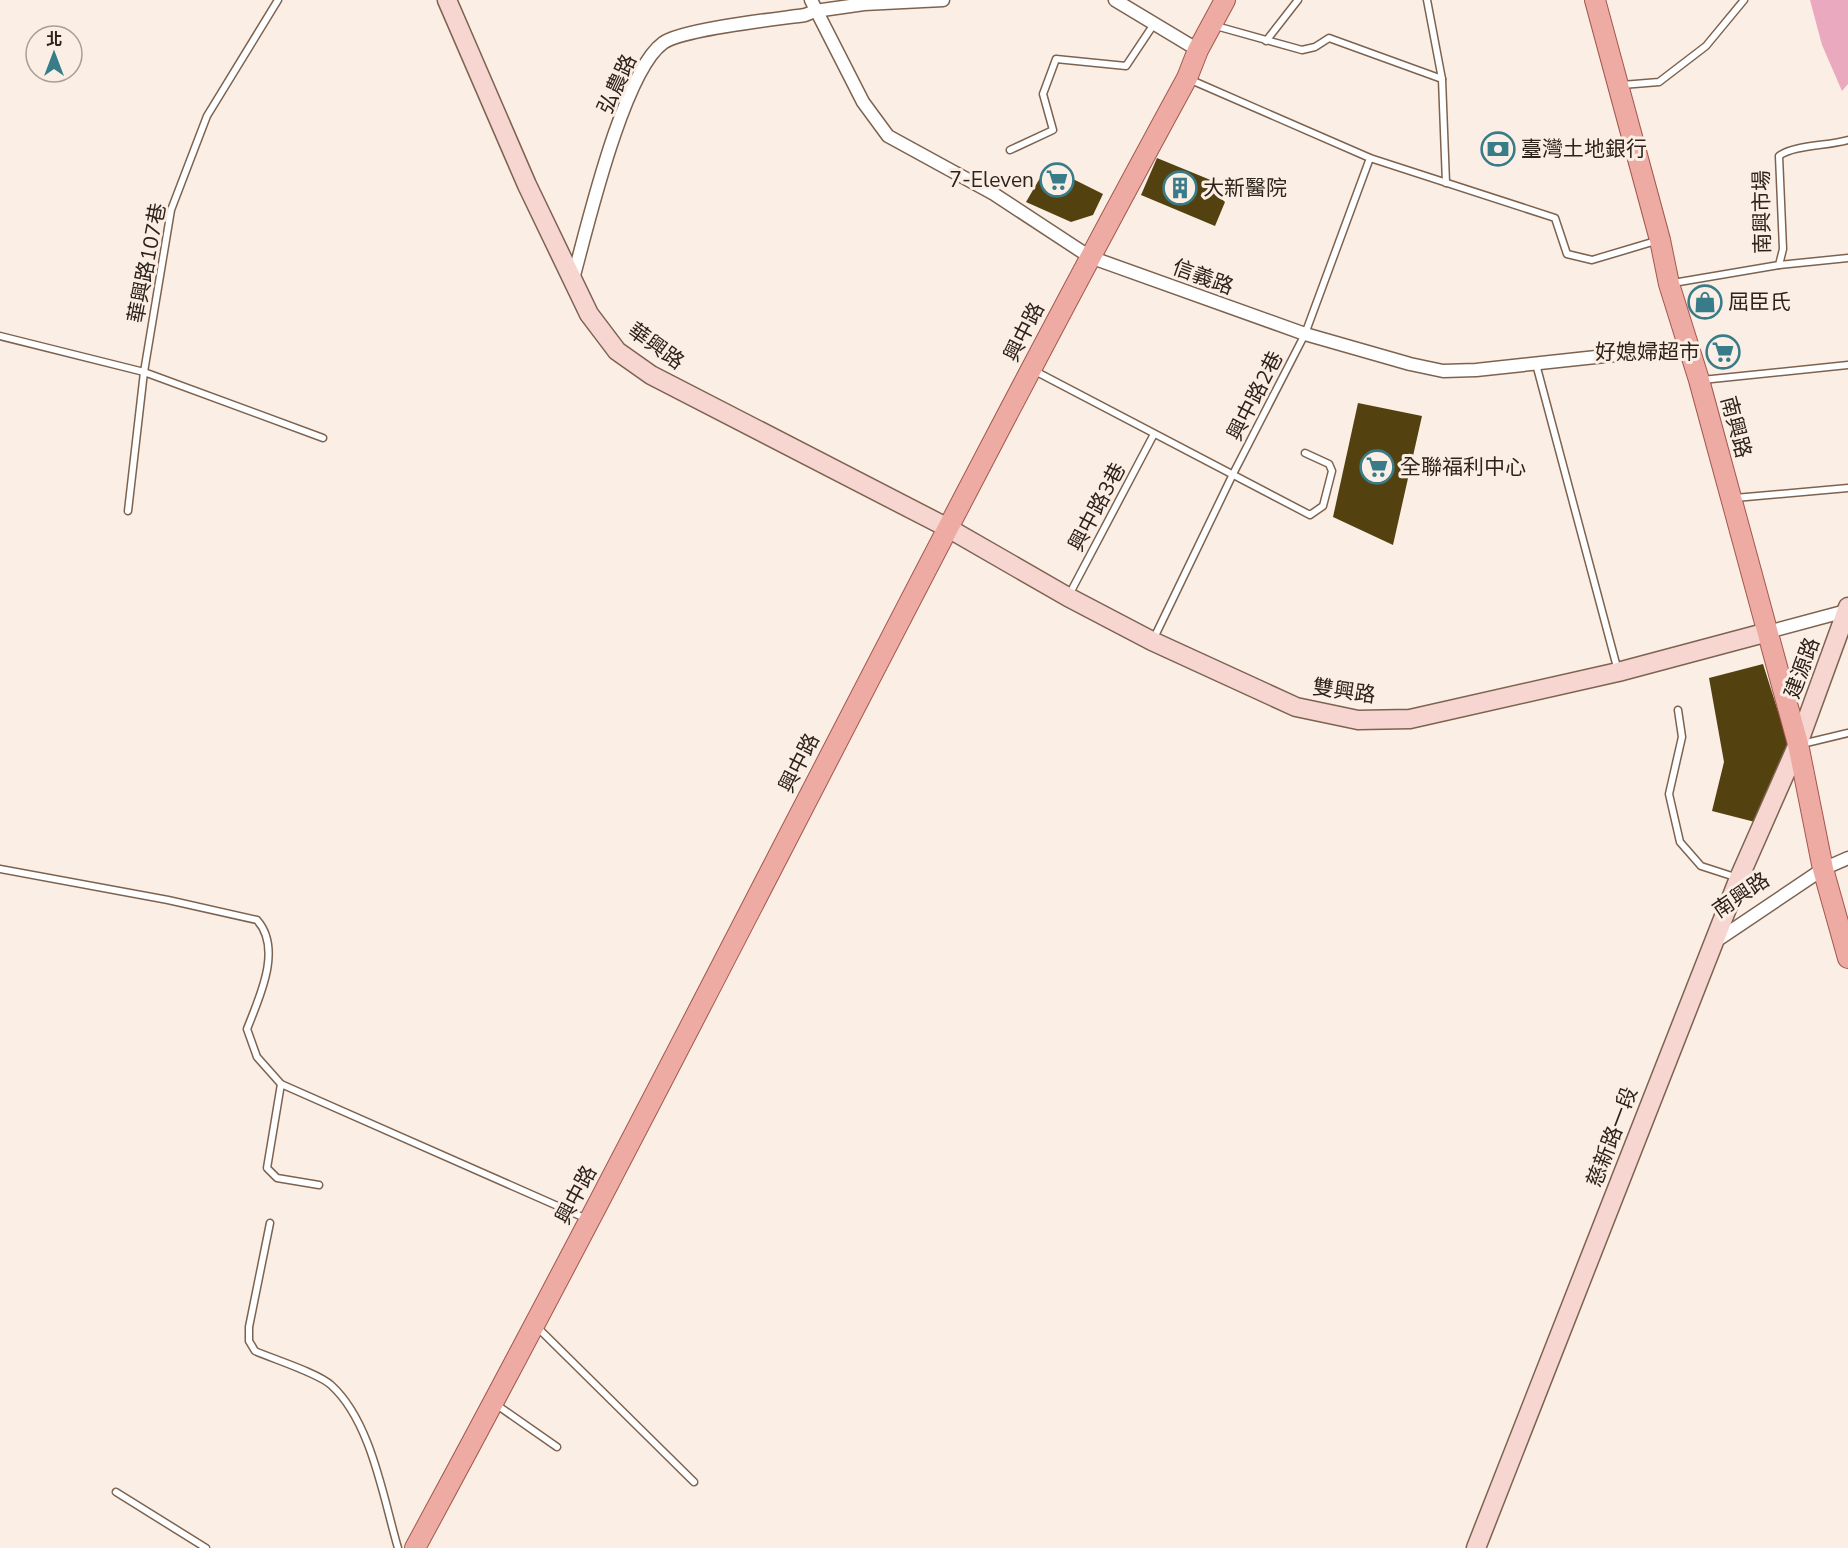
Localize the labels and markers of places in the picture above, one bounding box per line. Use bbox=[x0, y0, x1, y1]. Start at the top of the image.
bank icon: 臺灣土地銀行 bbox=[1480, 131, 1516, 167]
place label: 臺灣土地銀行 bbox=[1521, 135, 1647, 163]
supermarket icon: 7-Eleven bbox=[1039, 162, 1075, 198]
place label: 7-Eleven bbox=[949, 166, 1034, 194]
building icon: 大新醫院 bbox=[1162, 170, 1198, 206]
place label: 大新醫院 bbox=[1203, 174, 1287, 202]
shop icon: 屈臣氏 bbox=[1687, 284, 1723, 320]
place label: 屈臣氏 bbox=[1728, 288, 1791, 316]
supermarket icon: 好媳婦超市 bbox=[1705, 334, 1741, 370]
place label: 好媳婦超市 bbox=[1595, 338, 1700, 366]
supermarket icon: 全聯福利中心 bbox=[1359, 449, 1395, 485]
place label: 全聯福利中心 bbox=[1400, 453, 1526, 481]

